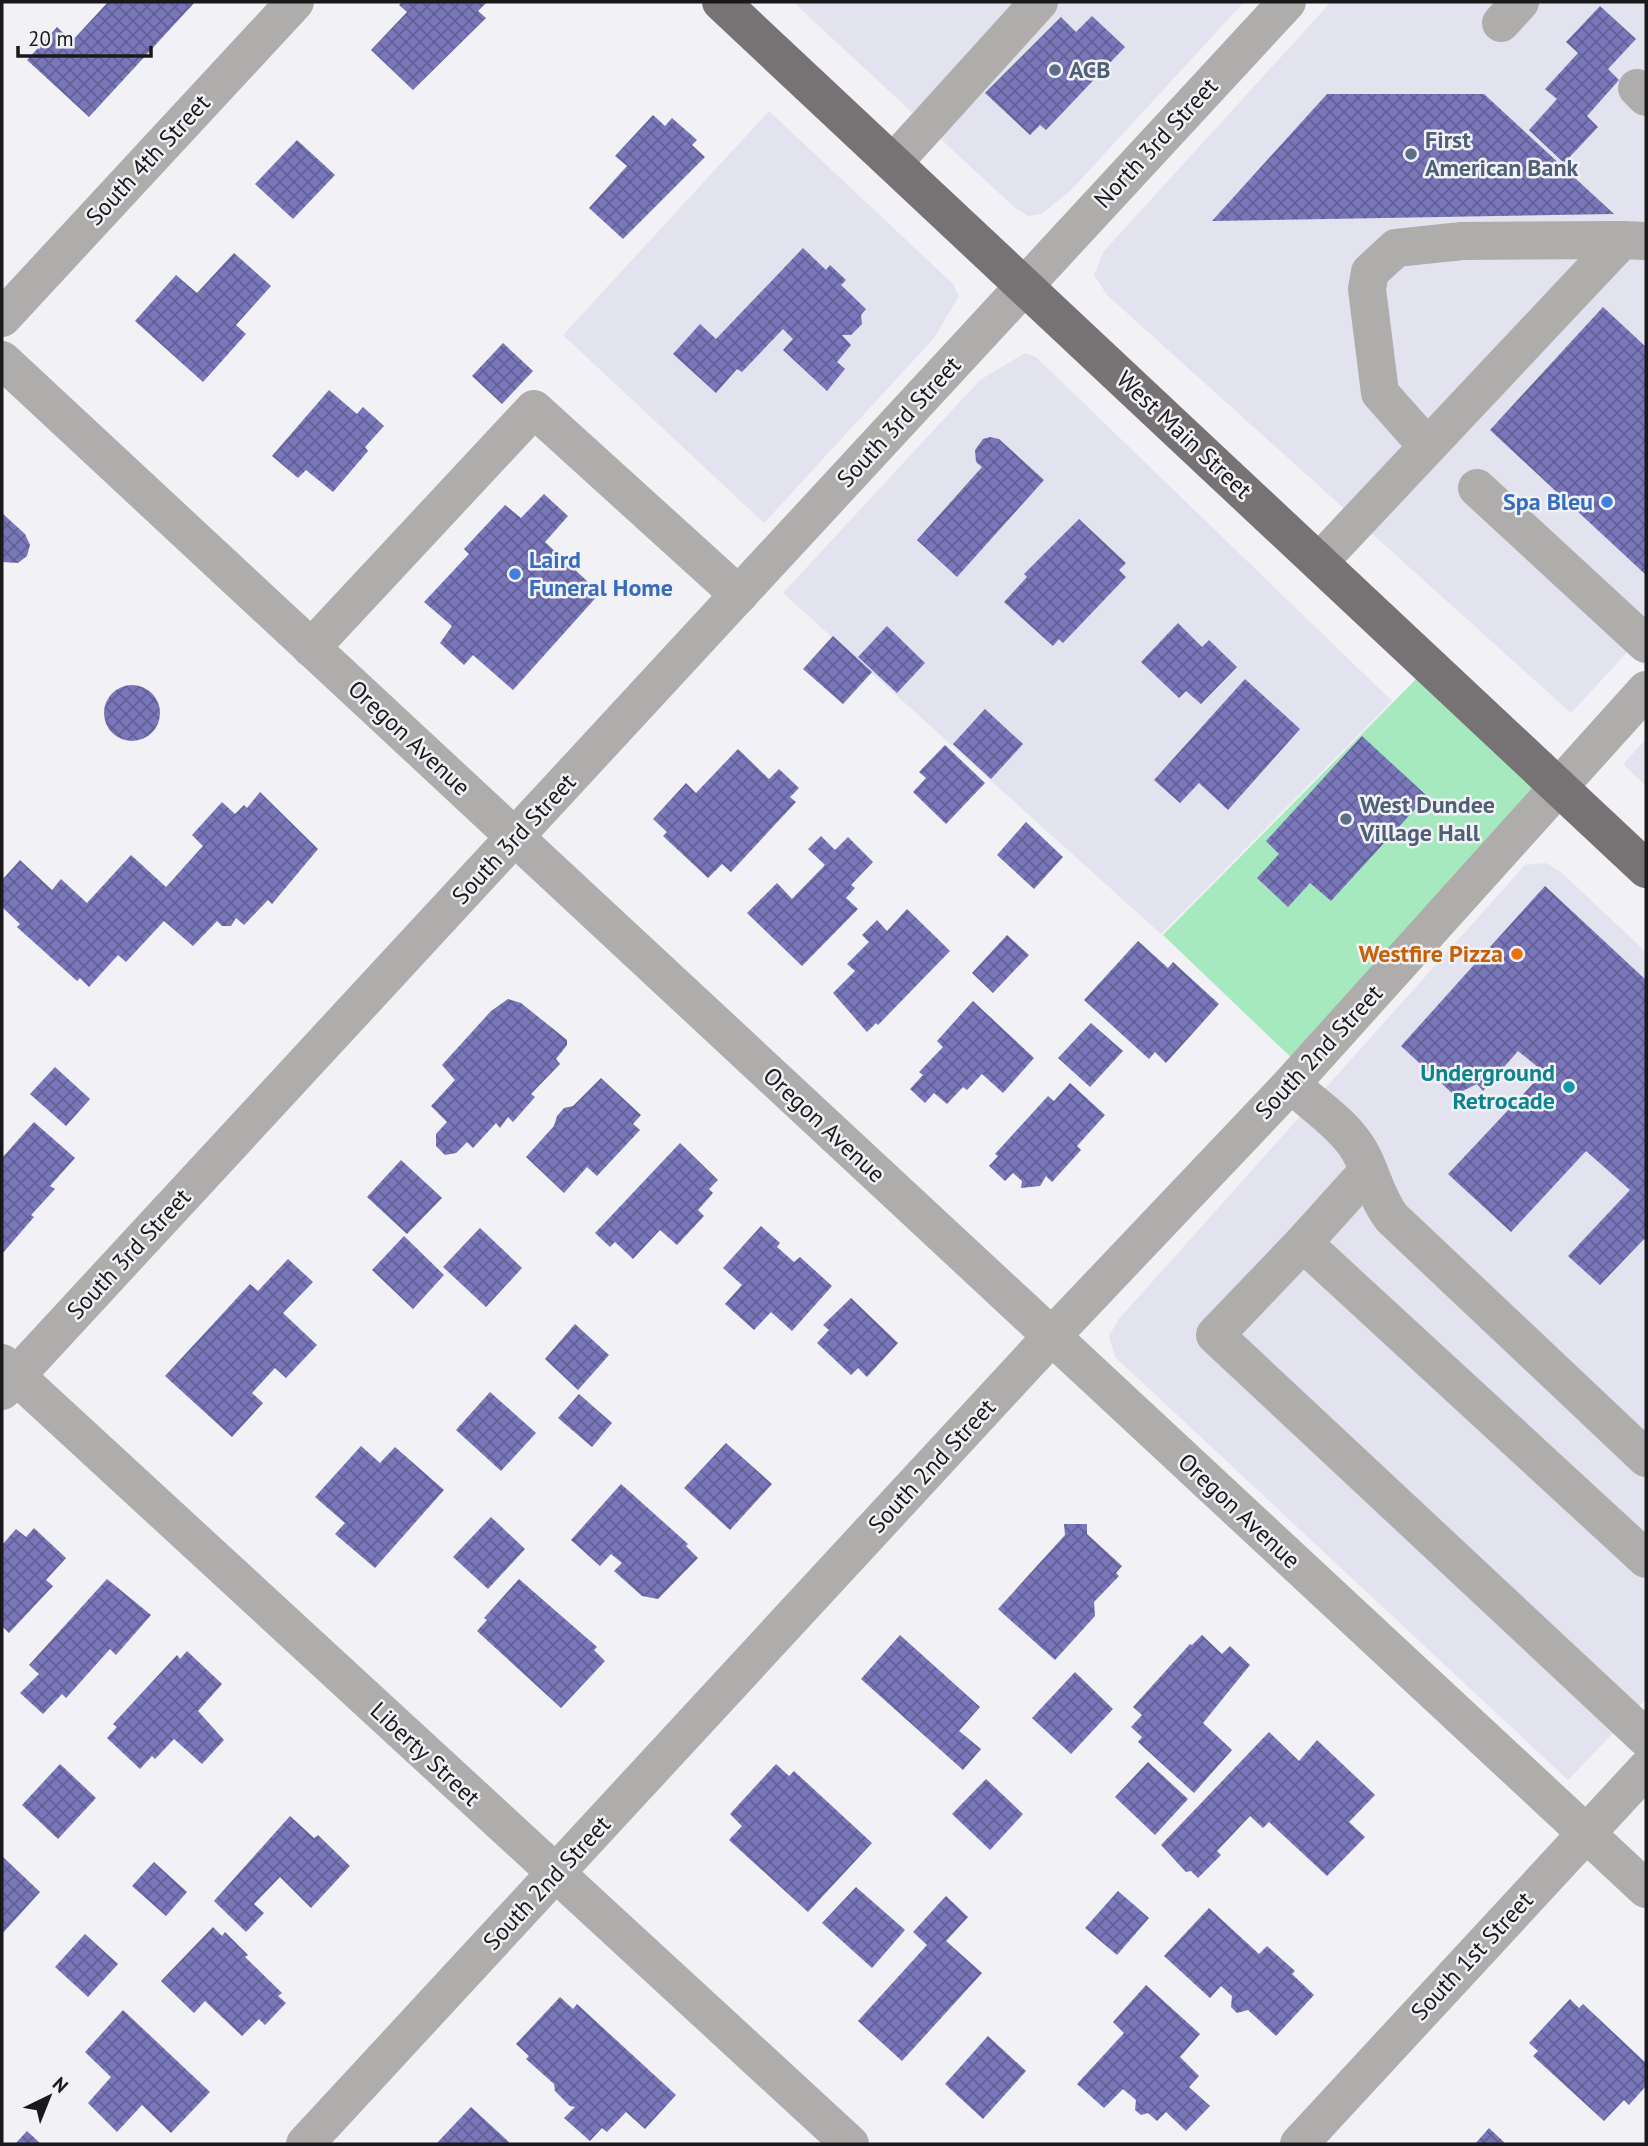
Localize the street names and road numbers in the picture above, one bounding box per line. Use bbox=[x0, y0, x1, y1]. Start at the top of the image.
street label: North 3rd Street bbox=[1087, 71, 1224, 214]
street label: South 4th Street bbox=[79, 88, 216, 232]
street label: South 3rd Street bbox=[830, 350, 967, 494]
street label: West Main Street bbox=[1110, 364, 1258, 505]
street label: Oregon Avenue bbox=[342, 673, 477, 802]
street label: South 3rd Street bbox=[445, 767, 582, 911]
street label: South 2nd Street bbox=[1248, 978, 1389, 1126]
street label: Oregon Avenue bbox=[757, 1060, 892, 1189]
street label: South 3rd Street bbox=[60, 1182, 197, 1326]
street label: South 2nd Street bbox=[861, 1392, 1002, 1540]
street label: Oregon Avenue bbox=[1172, 1446, 1307, 1575]
street label: Liberty Street bbox=[364, 1695, 487, 1812]
street label: South 2nd Street bbox=[476, 1809, 617, 1957]
street label: South 1st Street bbox=[1404, 1885, 1539, 2027]

